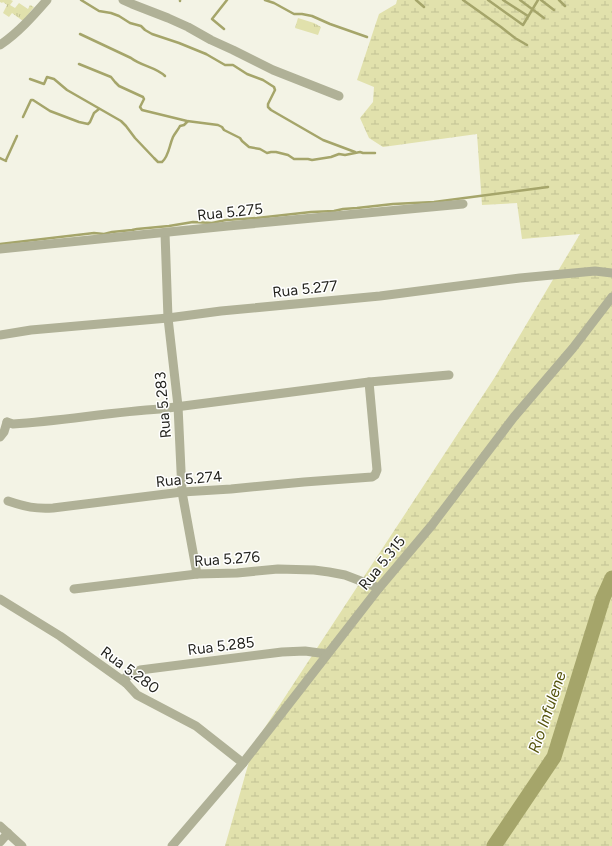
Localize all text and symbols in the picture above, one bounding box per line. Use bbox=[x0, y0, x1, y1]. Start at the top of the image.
street label: Rua 5.275 bbox=[196, 200, 264, 224]
street label: Rua 5.277 bbox=[272, 277, 338, 301]
street label: Rua 5.283 bbox=[151, 371, 175, 439]
street label: Rua 5.274 bbox=[155, 467, 223, 491]
street label: Rua 5.315 bbox=[355, 533, 409, 593]
street label: Rua 5.276 bbox=[194, 548, 261, 570]
street label: Rua 5.285 bbox=[187, 633, 255, 659]
street label: Rua 5.280 bbox=[97, 643, 163, 697]
water label: Rio Infulene bbox=[524, 668, 570, 755]

